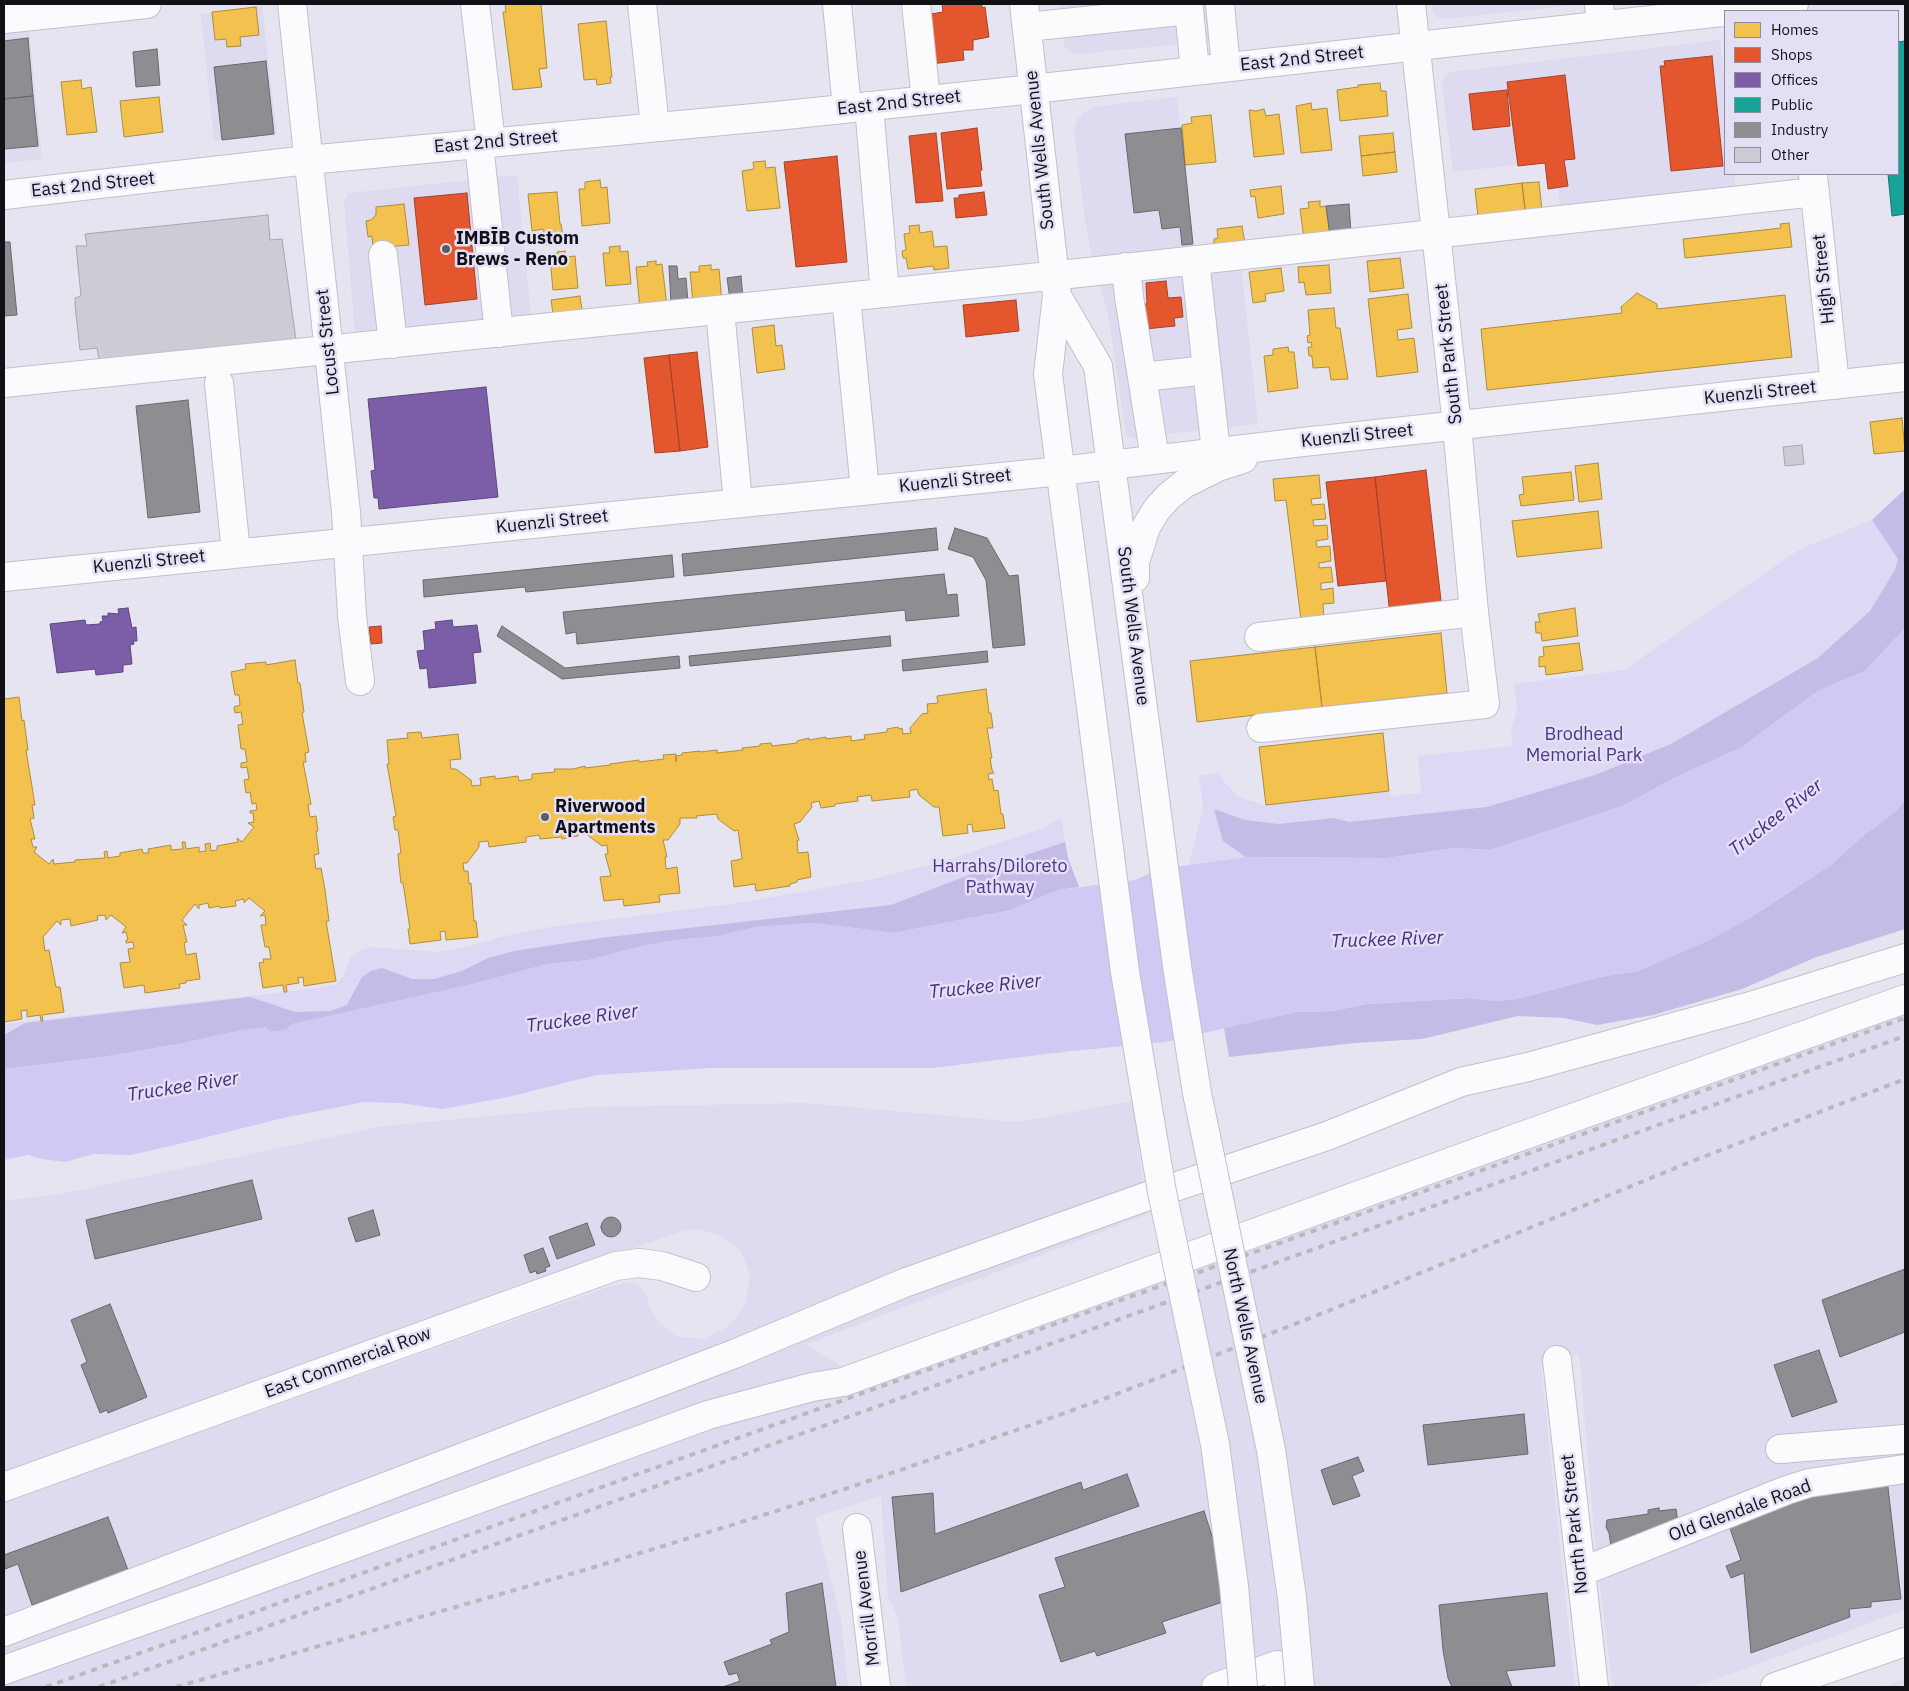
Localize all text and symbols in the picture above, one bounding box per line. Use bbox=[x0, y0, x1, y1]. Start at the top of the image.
legend bbox=[1724, 10, 1899, 175]
text: Homes bbox=[1771, 20, 1819, 39]
street label: East 2nd Street bbox=[1239, 42, 1365, 76]
text: Shops bbox=[1771, 45, 1813, 64]
street label: South Wells Avenue bbox=[1021, 69, 1059, 231]
text: Offices bbox=[1771, 70, 1818, 89]
street label: East 2nd Street bbox=[836, 86, 962, 120]
text: Public bbox=[1771, 95, 1813, 114]
text: Industry bbox=[1771, 120, 1828, 139]
street label: East 2nd Street bbox=[433, 126, 559, 158]
text: Other bbox=[1771, 145, 1809, 164]
street label: East 2nd Street bbox=[30, 168, 156, 202]
place label: IMBĪB Custom Brews - Reno bbox=[456, 228, 579, 270]
street label: High Street bbox=[1809, 233, 1839, 325]
marker: IMBĪB Custom Brews - Reno bbox=[440, 243, 452, 255]
street label: South Park Street bbox=[1431, 282, 1467, 426]
street label: Locust Street bbox=[312, 288, 344, 396]
street label: Kuenzli Street bbox=[1703, 376, 1817, 410]
street label: Kuenzli Street bbox=[1300, 419, 1414, 453]
street label: Kuenzli Street bbox=[898, 464, 1012, 498]
street label: Kuenzli Street bbox=[495, 505, 609, 539]
street label: Kuenzli Street bbox=[92, 545, 206, 579]
street label: South Wells Avenue bbox=[1113, 545, 1153, 707]
park label: Brodhead Memorial Park bbox=[1526, 724, 1642, 766]
water label: Truckee River bbox=[1725, 774, 1827, 862]
place label: Riverwood Apartments bbox=[555, 796, 656, 839]
marker: Riverwood Apartments bbox=[539, 811, 551, 823]
park label: Harrahs/Diloreto Pathway bbox=[932, 856, 1068, 899]
water label: Truckee River bbox=[1330, 927, 1444, 953]
water label: Truckee River bbox=[928, 970, 1042, 1004]
water label: Truckee River bbox=[525, 1000, 639, 1038]
water label: Truckee River bbox=[126, 1067, 240, 1107]
street label: North Wells Avenue bbox=[1218, 1246, 1272, 1406]
street label: East Commercial Row bbox=[262, 1323, 434, 1403]
street label: North Park Street bbox=[1557, 1453, 1593, 1595]
street label: Old Glendale Road bbox=[1666, 1475, 1814, 1547]
street label: Morrill Avenue bbox=[849, 1549, 885, 1667]

